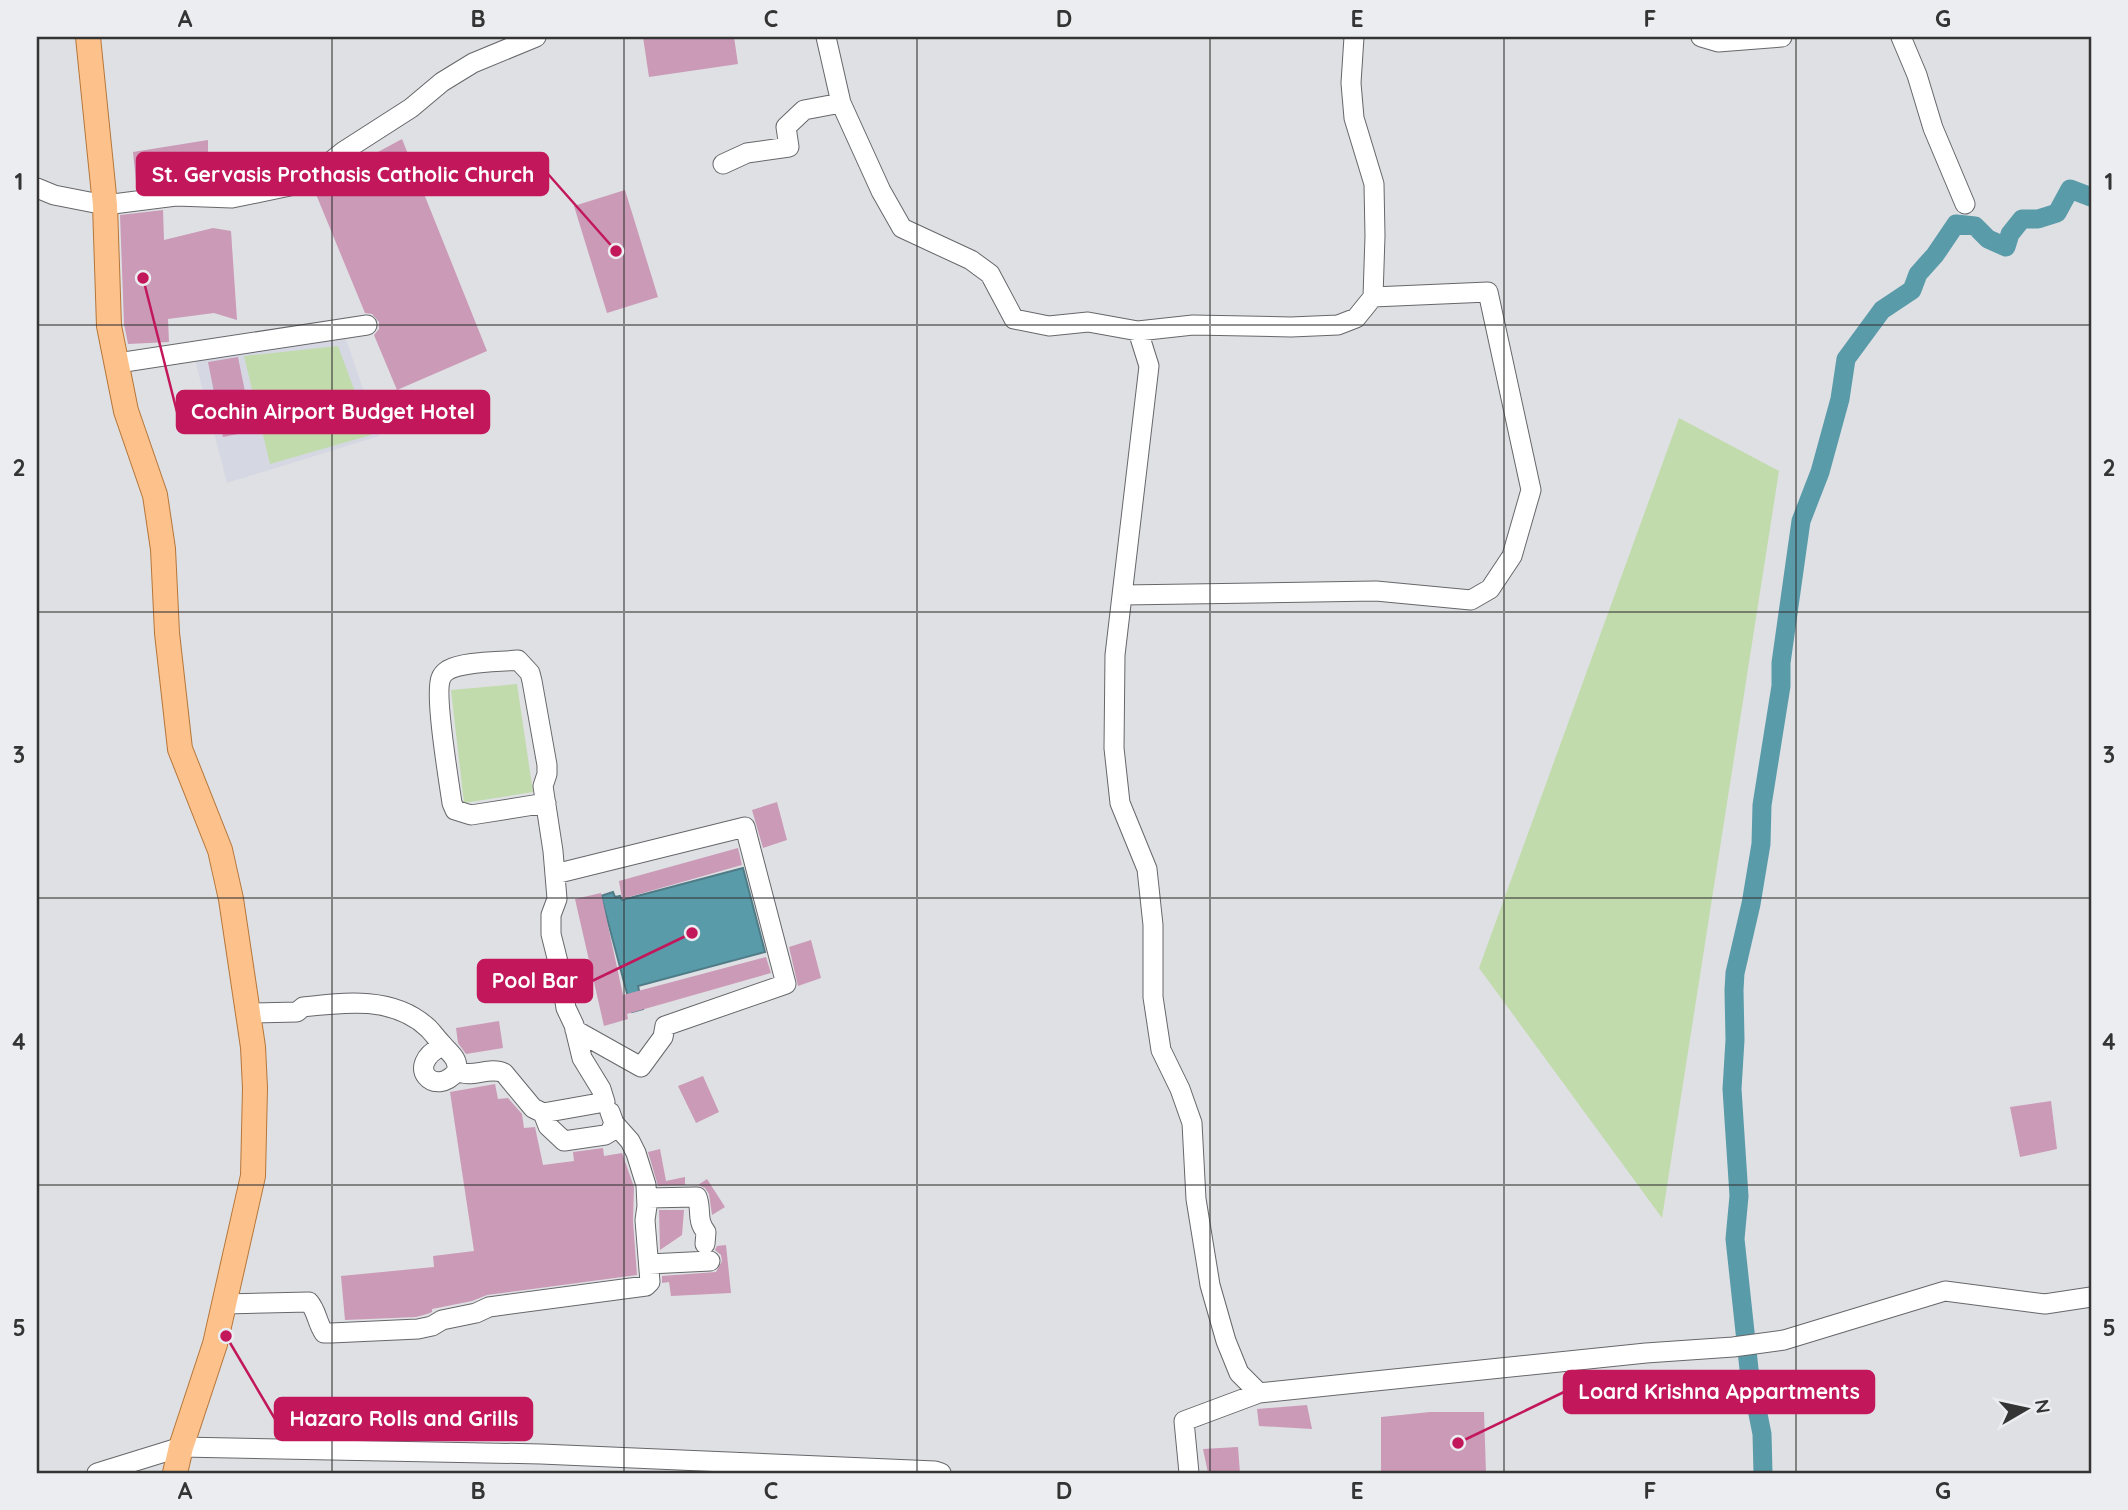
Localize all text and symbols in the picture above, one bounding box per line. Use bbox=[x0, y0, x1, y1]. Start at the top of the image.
text: A bbox=[178, 4, 193, 33]
text: B bbox=[470, 4, 486, 33]
text: C bbox=[764, 4, 778, 33]
text: D bbox=[1056, 4, 1072, 33]
text: E bbox=[1350, 4, 1364, 33]
text: F bbox=[1644, 4, 1656, 33]
text: G bbox=[1935, 4, 1951, 33]
callout: St. Gervasis Prothasis Catholic Church bbox=[137, 153, 548, 195]
text: St. Gervasis Prothasis Catholic Church bbox=[152, 161, 534, 187]
text: 1 bbox=[15, 167, 23, 196]
text: 1 bbox=[2105, 167, 2113, 196]
callout: Cochin Airport Budget Hotel bbox=[177, 391, 489, 433]
text: Cochin Airport Budget Hotel bbox=[191, 398, 475, 424]
text: 2 bbox=[12, 453, 26, 482]
text: 2 bbox=[2102, 453, 2116, 482]
text: 3 bbox=[13, 740, 25, 769]
text: 3 bbox=[2103, 740, 2115, 769]
callout: Pool Bar bbox=[478, 960, 592, 1002]
text: Pool Bar bbox=[492, 967, 578, 993]
text: 4 bbox=[12, 1027, 26, 1056]
text: 4 bbox=[2102, 1027, 2116, 1056]
text: 5 bbox=[12, 1313, 26, 1342]
text: 5 bbox=[2102, 1313, 2116, 1342]
callout: Loard Krishna Appartments bbox=[1564, 1371, 1874, 1413]
north arrow bbox=[1992, 1374, 2062, 1444]
text: Loard Krishna Appartments bbox=[1578, 1378, 1860, 1404]
callout: Hazaro Rolls and Grills bbox=[275, 1398, 532, 1440]
text: N bbox=[2030, 1398, 2056, 1415]
text: Hazaro Rolls and Grills bbox=[290, 1405, 518, 1431]
text: A bbox=[178, 1476, 193, 1505]
text: B bbox=[470, 1476, 486, 1505]
text: C bbox=[764, 1476, 778, 1505]
text: D bbox=[1056, 1476, 1072, 1505]
text: E bbox=[1350, 1476, 1364, 1505]
text: F bbox=[1644, 1476, 1656, 1505]
text: G bbox=[1935, 1476, 1951, 1505]

